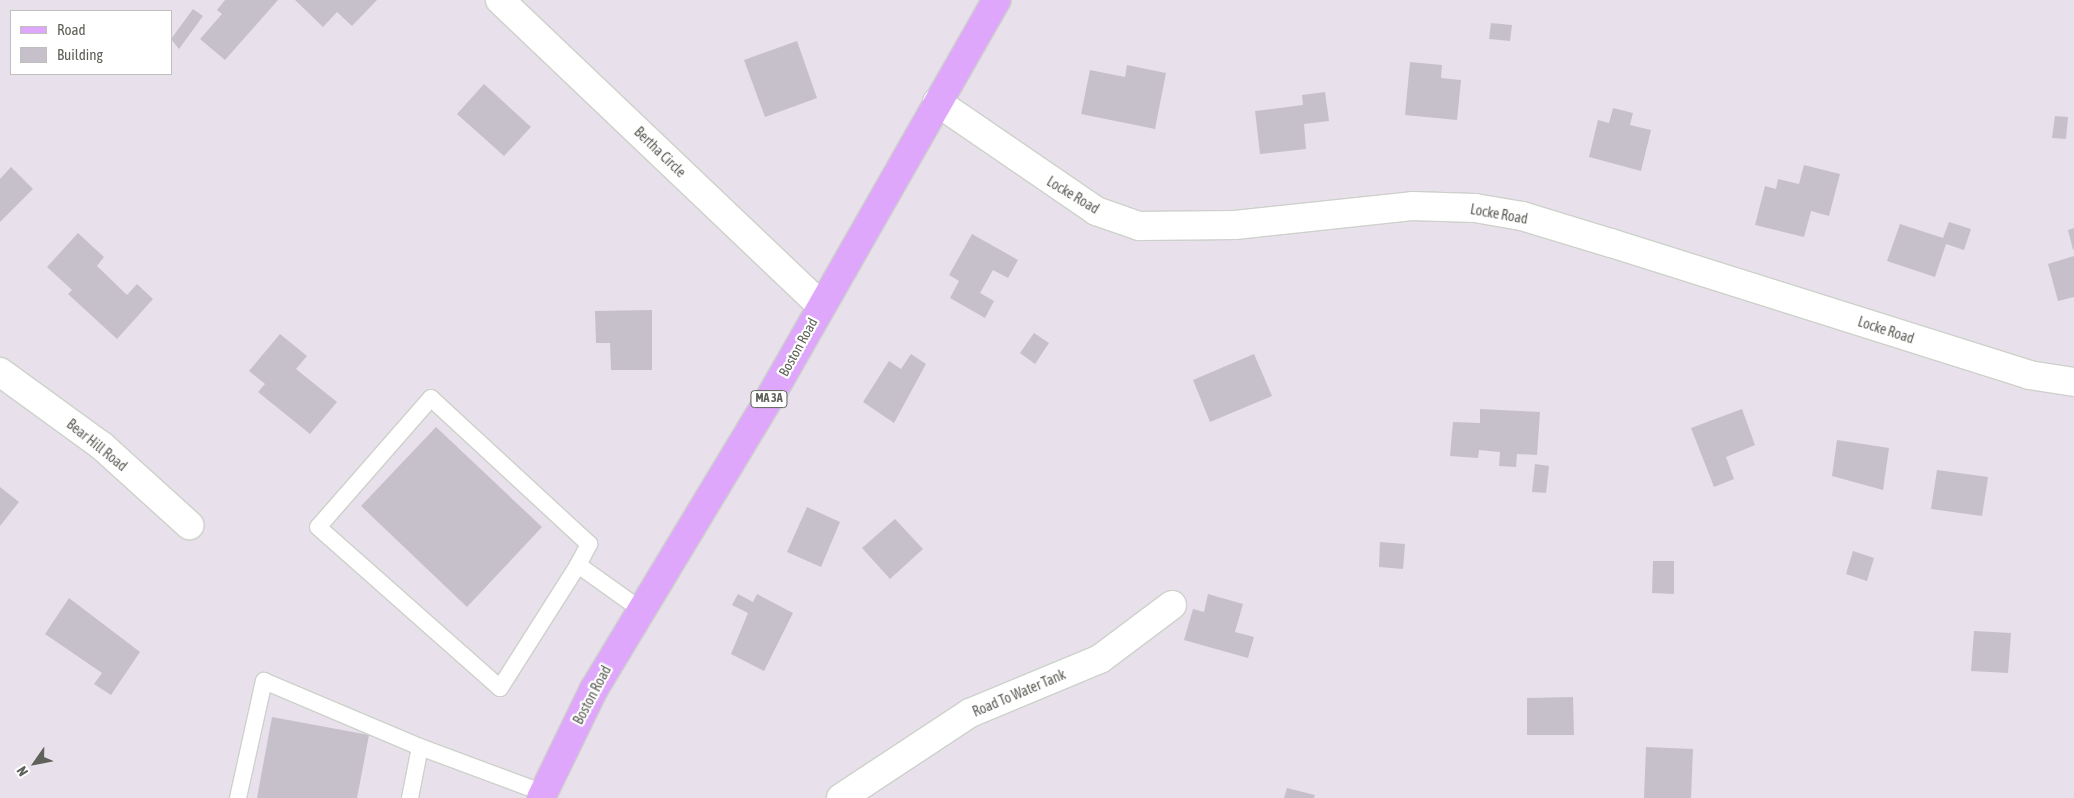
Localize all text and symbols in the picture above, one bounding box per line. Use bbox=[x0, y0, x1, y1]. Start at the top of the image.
legend bbox=[10, 10, 172, 75]
text: Road bbox=[57, 21, 86, 38]
text: Building bbox=[57, 46, 103, 63]
street label: Bertha Circle bbox=[631, 123, 689, 181]
street label: Locke Road bbox=[1044, 173, 1102, 217]
street label: Locke Road bbox=[1469, 201, 1529, 227]
street label: Locke Road bbox=[1856, 313, 1916, 347]
street label: Boston Road bbox=[775, 315, 821, 379]
road number: MA 3A bbox=[750, 389, 788, 408]
street label: Bear Hill Road bbox=[63, 416, 131, 474]
street label: Boston Road bbox=[570, 663, 614, 727]
street label: Road To Water Tank bbox=[970, 666, 1068, 720]
north arrow bbox=[10, 738, 60, 788]
text: N bbox=[13, 763, 31, 779]

